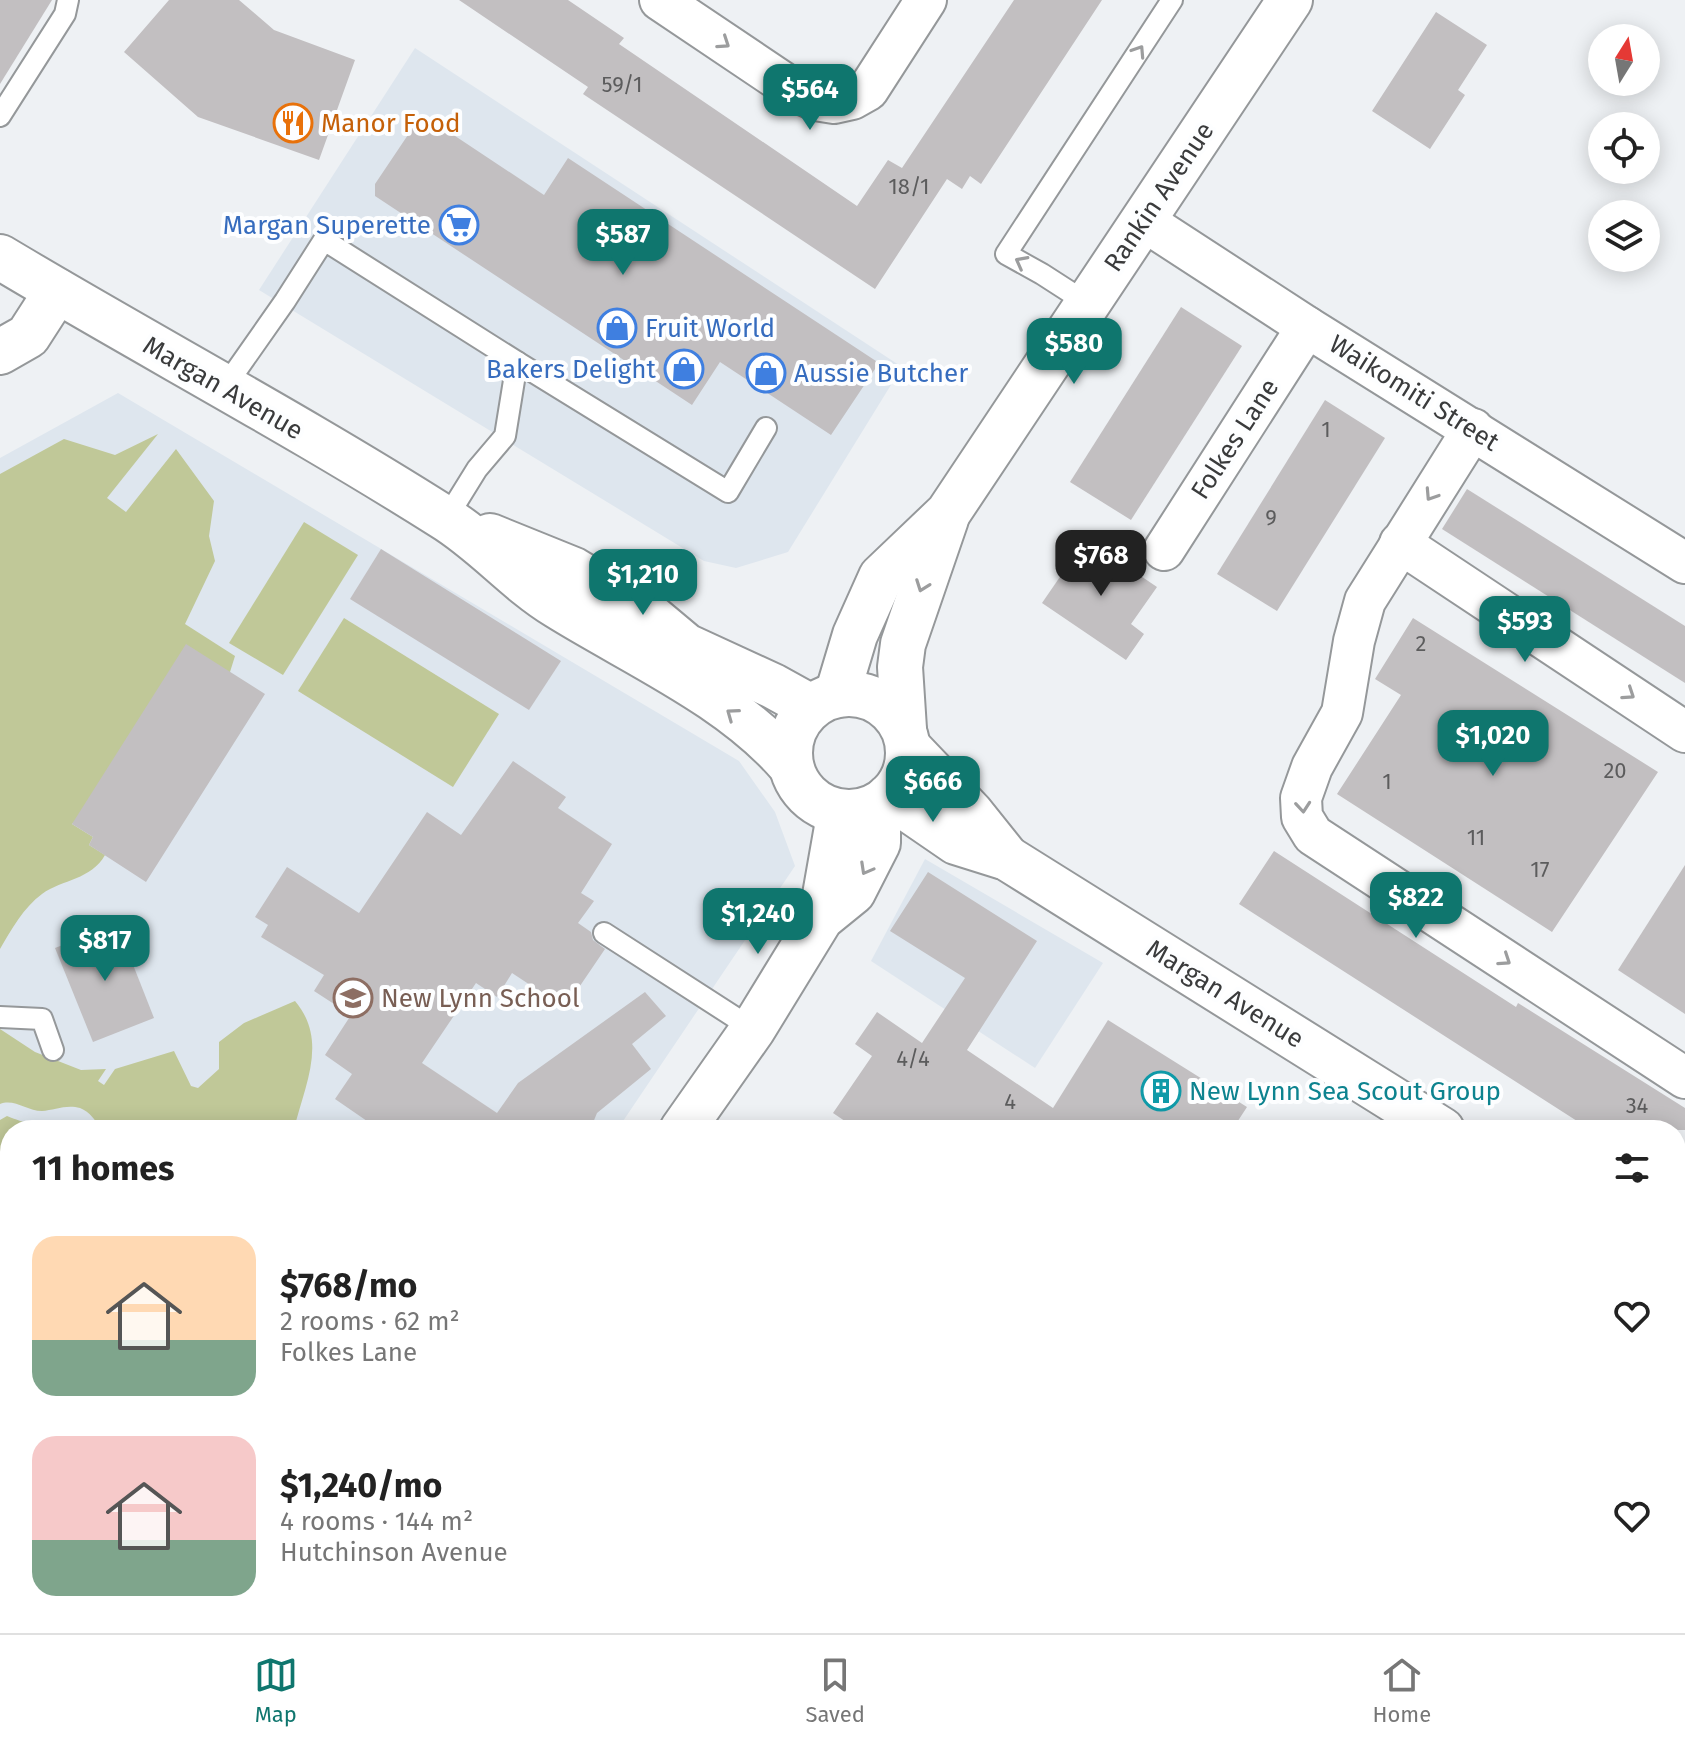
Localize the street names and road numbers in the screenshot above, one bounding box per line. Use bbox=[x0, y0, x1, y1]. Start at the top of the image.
street label: Rankin Avenue bbox=[1098, 116, 1220, 278]
street label: Waikomiti Street bbox=[1323, 328, 1505, 458]
street label: Margan Avenue bbox=[137, 330, 309, 446]
street label: Folkes Lane bbox=[1185, 373, 1285, 505]
street label: Margan Avenue bbox=[1141, 933, 1309, 1055]

